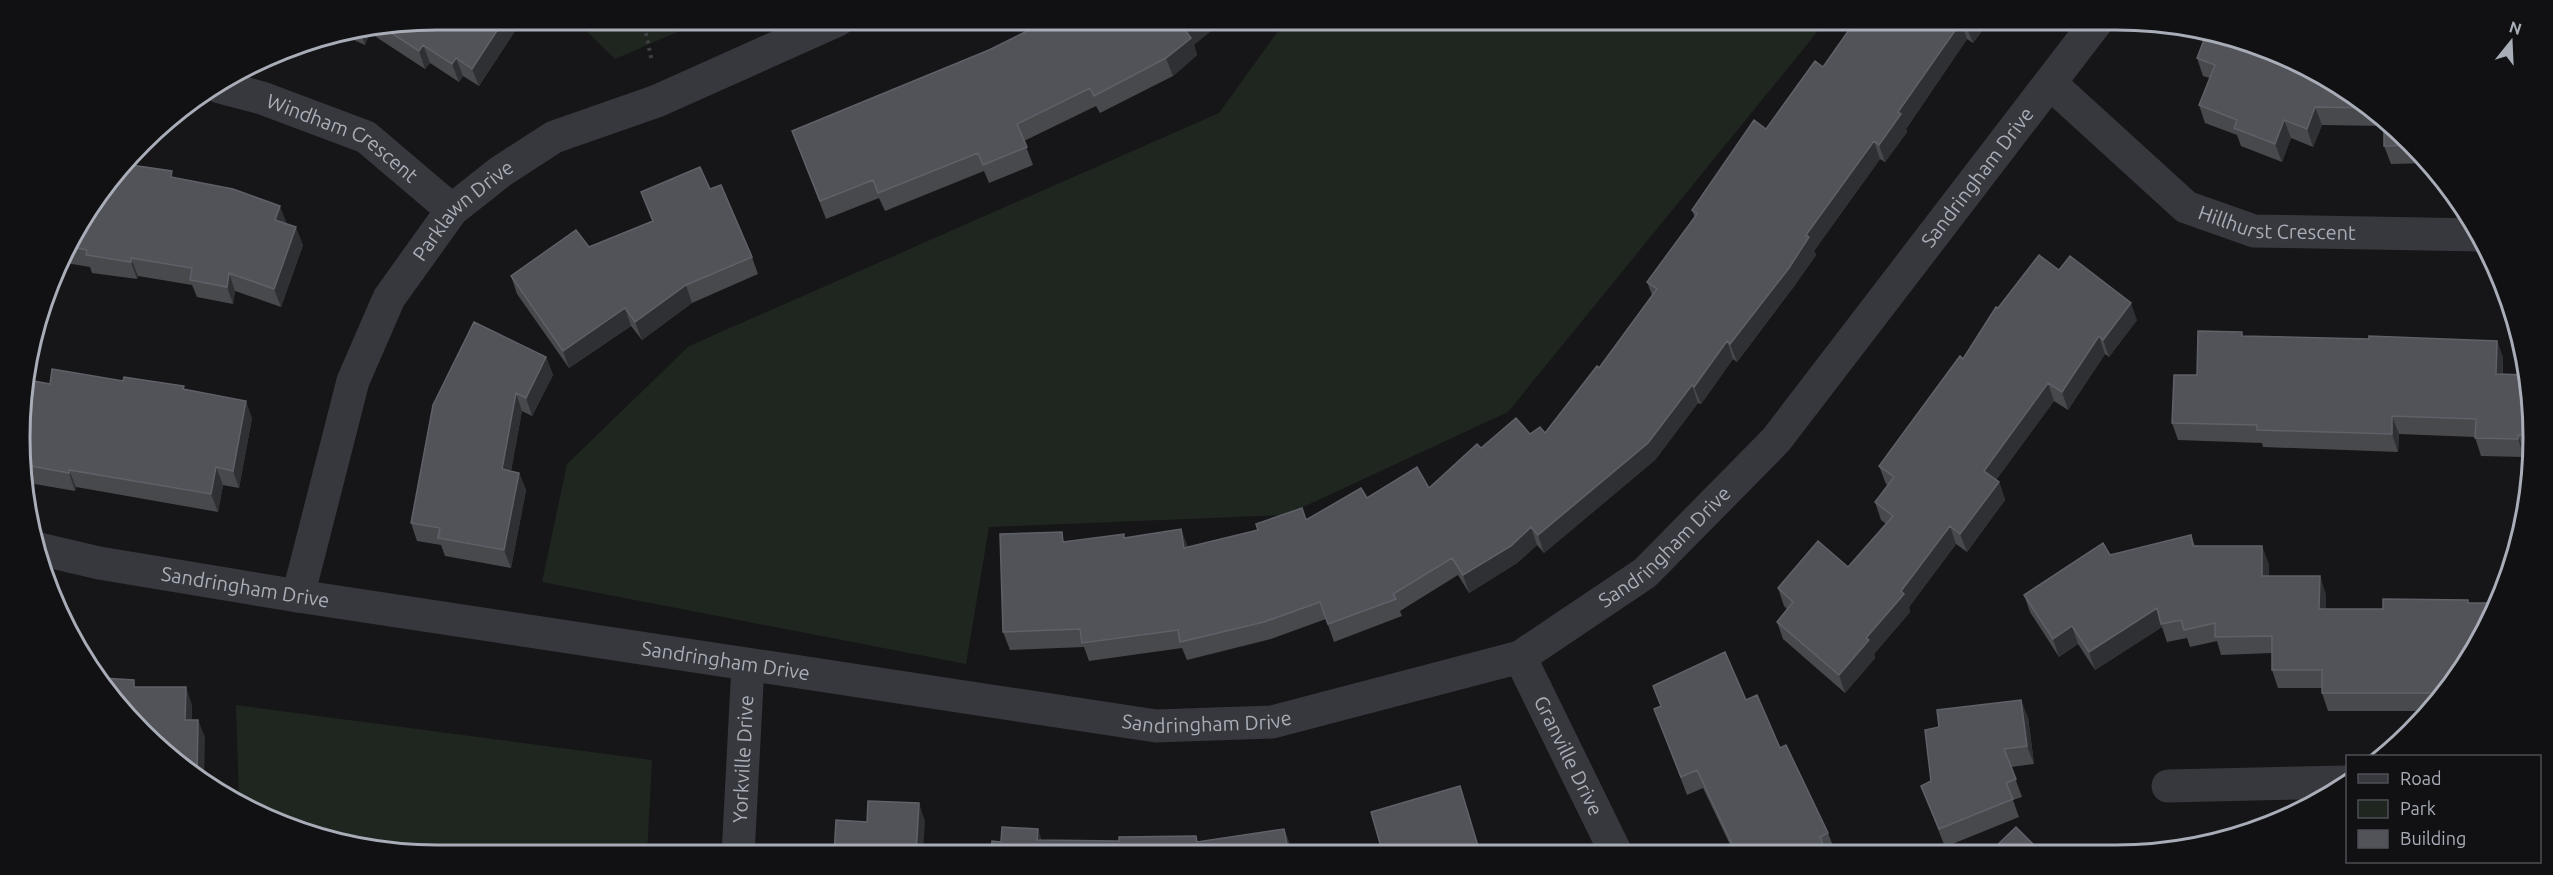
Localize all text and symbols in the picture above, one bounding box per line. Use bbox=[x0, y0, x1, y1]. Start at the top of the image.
north arrow bbox=[2481, 12, 2541, 72]
text: N bbox=[2507, 17, 2524, 38]
street label: Windham Crescent bbox=[264, 89, 423, 187]
street label: Sandringham Drive bbox=[1916, 102, 2038, 252]
street label: Parklawn Drive bbox=[407, 155, 517, 265]
street label: Hillhurst Crescent bbox=[2195, 200, 2356, 244]
street label: Sandringham Drive bbox=[1594, 481, 1735, 612]
street label: Sandringham Drive bbox=[160, 561, 331, 612]
street label: Sandringham Drive bbox=[640, 636, 812, 684]
street label: Granville Drive bbox=[1530, 692, 1608, 819]
street label: Yorkville Drive bbox=[728, 694, 757, 824]
street label: Sandringham Drive bbox=[1120, 705, 1294, 737]
legend bbox=[2346, 755, 2541, 863]
text: Road bbox=[2400, 768, 2442, 788]
text: Park bbox=[2400, 798, 2436, 818]
text: Building bbox=[2400, 828, 2466, 848]

